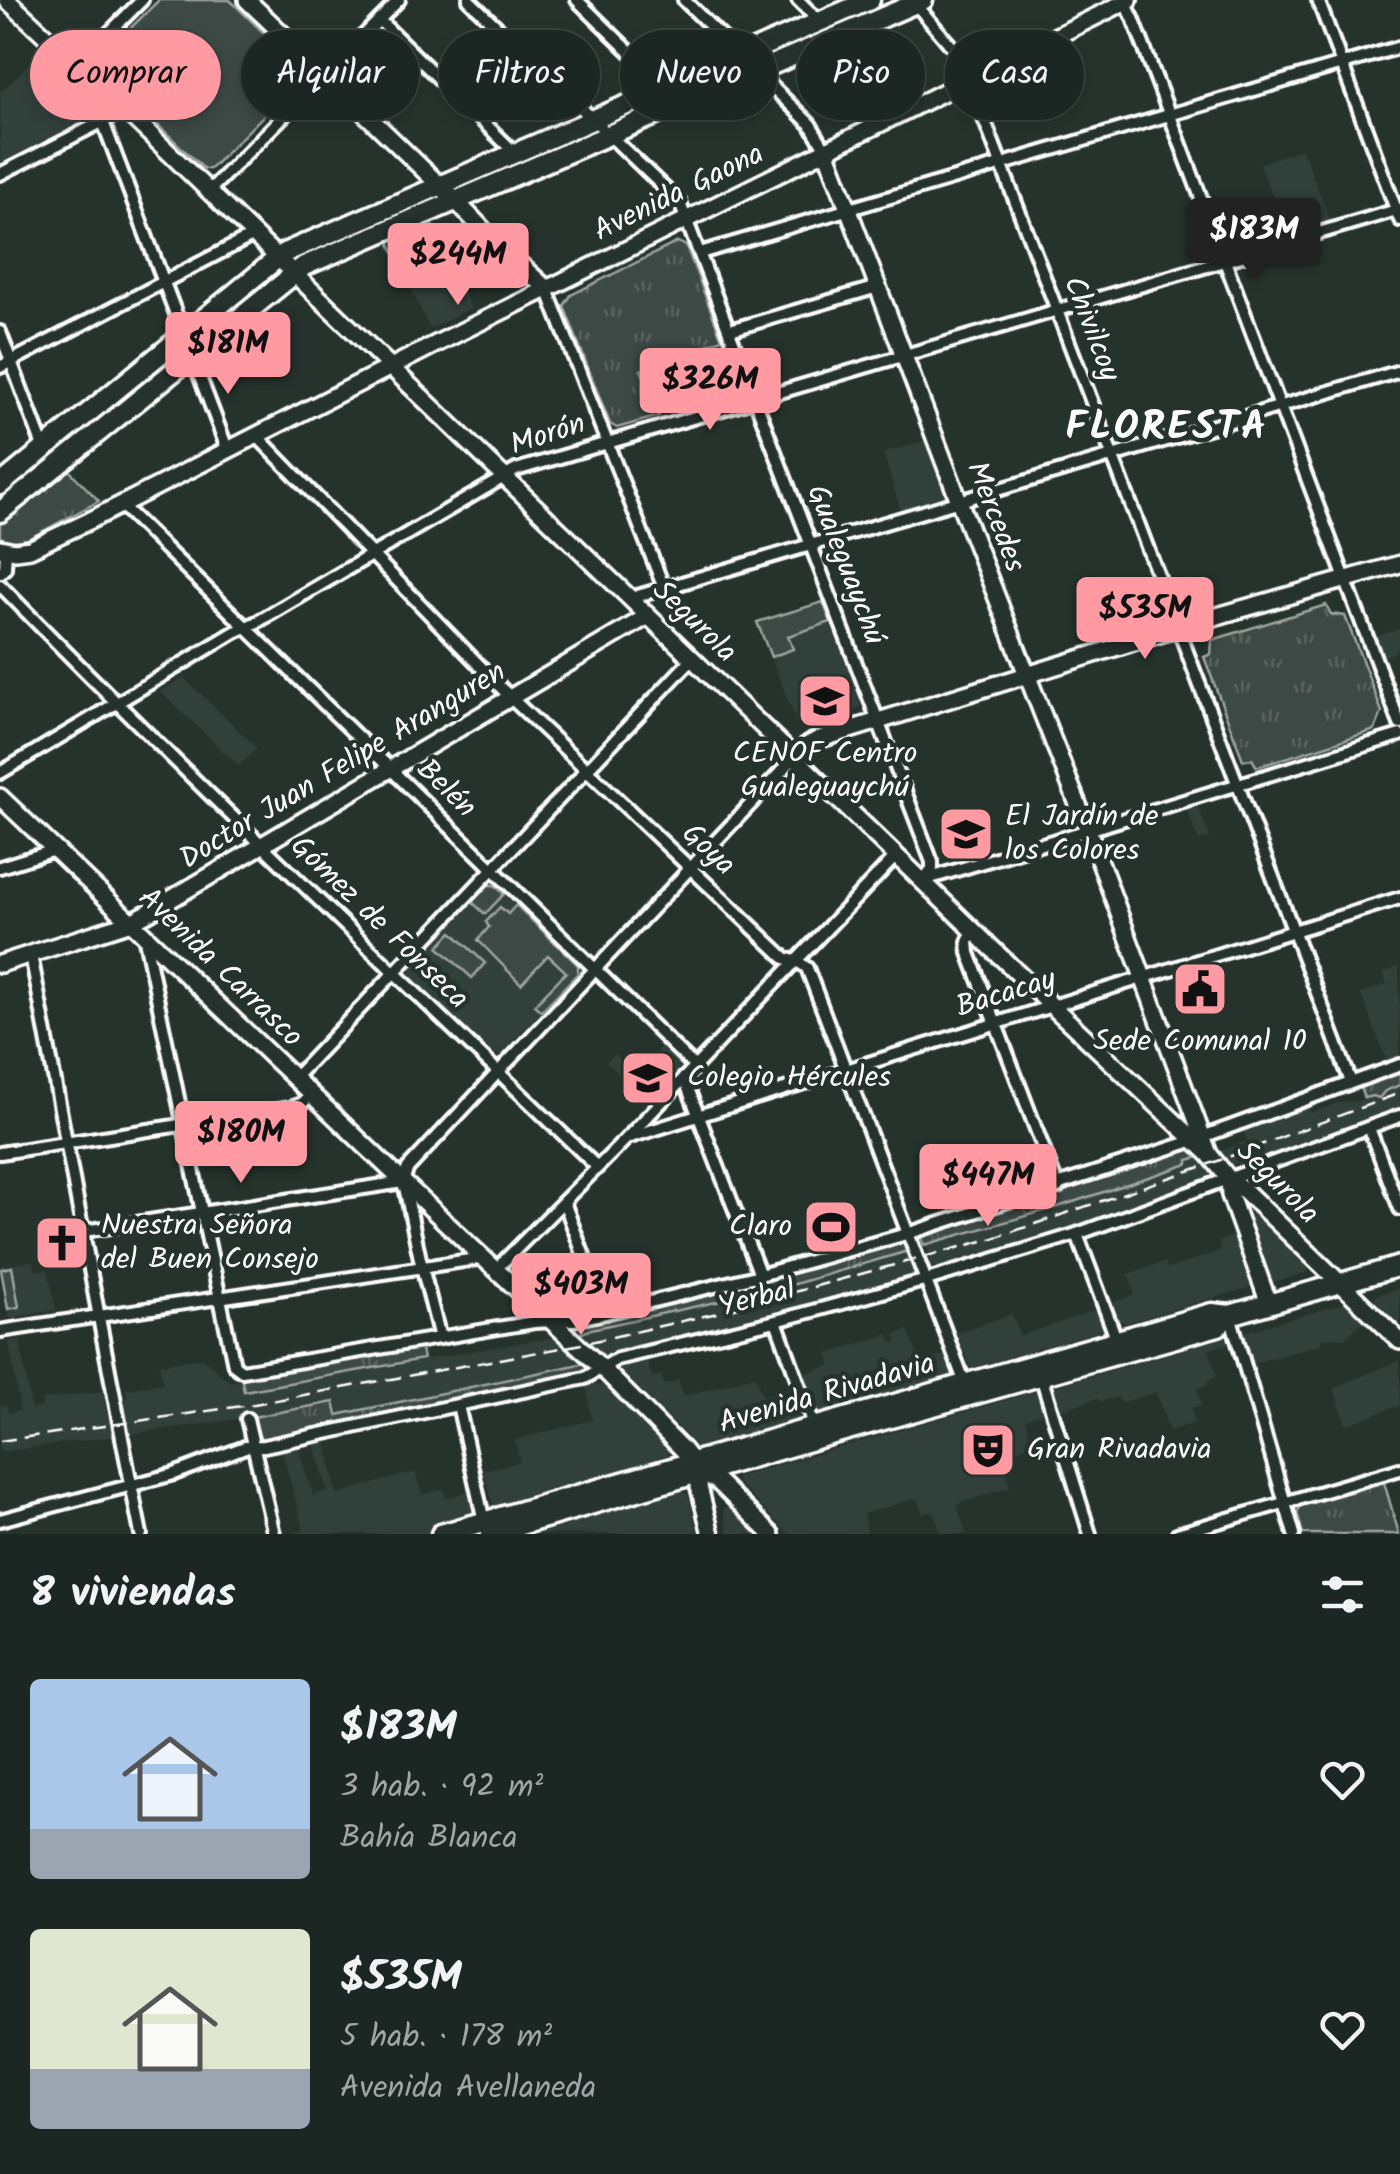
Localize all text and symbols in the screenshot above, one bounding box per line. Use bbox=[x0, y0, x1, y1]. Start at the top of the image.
chip: Comprar bbox=[30, 30, 221, 120]
chip: Alquilar bbox=[241, 30, 419, 120]
chip: Filtros bbox=[439, 30, 600, 120]
chip: Nuevo bbox=[620, 30, 777, 120]
chip: Piso bbox=[797, 30, 925, 120]
chip: Casa bbox=[945, 30, 1084, 120]
street label: Avenida Gaona bbox=[585, 131, 773, 255]
pin: $183M bbox=[1184, 198, 1324, 283]
text: $183M bbox=[1209, 205, 1299, 256]
pin: $244M bbox=[388, 223, 528, 308]
text: $244M bbox=[410, 230, 506, 281]
street label: Chivilcoy bbox=[1049, 269, 1133, 390]
pin: $181M bbox=[158, 312, 298, 397]
text: $181M bbox=[187, 319, 269, 370]
pin: $326M bbox=[640, 348, 780, 433]
text: $326M bbox=[662, 355, 758, 406]
district label: FLORESTA bbox=[1065, 396, 1269, 460]
street label: Morón bbox=[504, 400, 592, 470]
street label: Mercedes bbox=[952, 455, 1038, 580]
street label: Gualeguaychú bbox=[792, 478, 898, 653]
street label: Segurola bbox=[640, 569, 748, 675]
pin: $535M bbox=[1075, 577, 1215, 662]
text: $535M bbox=[1098, 584, 1192, 635]
street label: Doctor Juan Felipe Aranguren bbox=[170, 649, 516, 883]
school or university icon: CENOF Centro Gualeguaychú bbox=[795, 671, 855, 731]
place label: CENOF Centro Gualeguaychú bbox=[733, 730, 917, 812]
street label: Belén bbox=[404, 748, 488, 830]
place label: El Jardín de los Colores bbox=[1005, 793, 1159, 875]
school or university icon: El Jardín de los Colores bbox=[936, 804, 996, 864]
street label: Goya bbox=[670, 812, 746, 888]
street label: Gómez de Fonseca bbox=[278, 824, 480, 1022]
street label: Avenida Carrasco bbox=[126, 876, 314, 1060]
street label: Bacacay bbox=[950, 956, 1063, 1032]
public building icon: Sede Comunal 10 bbox=[1170, 959, 1230, 1019]
place label: Sede Comunal 10 bbox=[1093, 1018, 1307, 1066]
school or university icon: Colegio Hércules bbox=[618, 1048, 678, 1108]
place label: Colegio Hércules bbox=[687, 1054, 891, 1102]
pin: $180M bbox=[171, 1101, 311, 1186]
text: $180M bbox=[197, 1108, 285, 1159]
street label: Segurola bbox=[1224, 1130, 1330, 1236]
pin: $447M bbox=[918, 1144, 1058, 1229]
text: $447M bbox=[941, 1151, 1035, 1202]
sports icon: Claro bbox=[801, 1197, 861, 1257]
place label: Nuestra Señora del Buen Consejo bbox=[101, 1202, 319, 1284]
place label: Claro bbox=[729, 1203, 792, 1251]
church icon: Nuestra Señora del Buen Consejo bbox=[32, 1213, 92, 1273]
pin: $403M bbox=[511, 1253, 651, 1338]
text: $403M bbox=[534, 1260, 628, 1311]
street label: Yerbal bbox=[713, 1266, 801, 1332]
street label: Avenida Rivadavia bbox=[713, 1340, 941, 1448]
theatre icon: Gran Rivadavia bbox=[958, 1420, 1018, 1480]
place label: Gran Rivadavia bbox=[1027, 1426, 1212, 1474]
text: 8 viviendas bbox=[30, 1561, 236, 1628]
icon: filters bbox=[1315, 1567, 1370, 1622]
text: $183M bbox=[340, 1695, 457, 1762]
icon: home bbox=[110, 1719, 230, 1839]
icon: heart bbox=[1315, 1752, 1370, 1807]
text: 3 hab. · 92 m² bbox=[340, 1762, 543, 1813]
text: Bahía Blanca bbox=[340, 1813, 518, 1864]
text: $535M bbox=[340, 1945, 462, 2012]
icon: home bbox=[110, 1969, 230, 2089]
icon: heart bbox=[1315, 2002, 1370, 2057]
text: 5 hab. · 178 m² bbox=[340, 2012, 552, 2063]
text: Avenida Avellaneda bbox=[340, 2063, 596, 2114]

